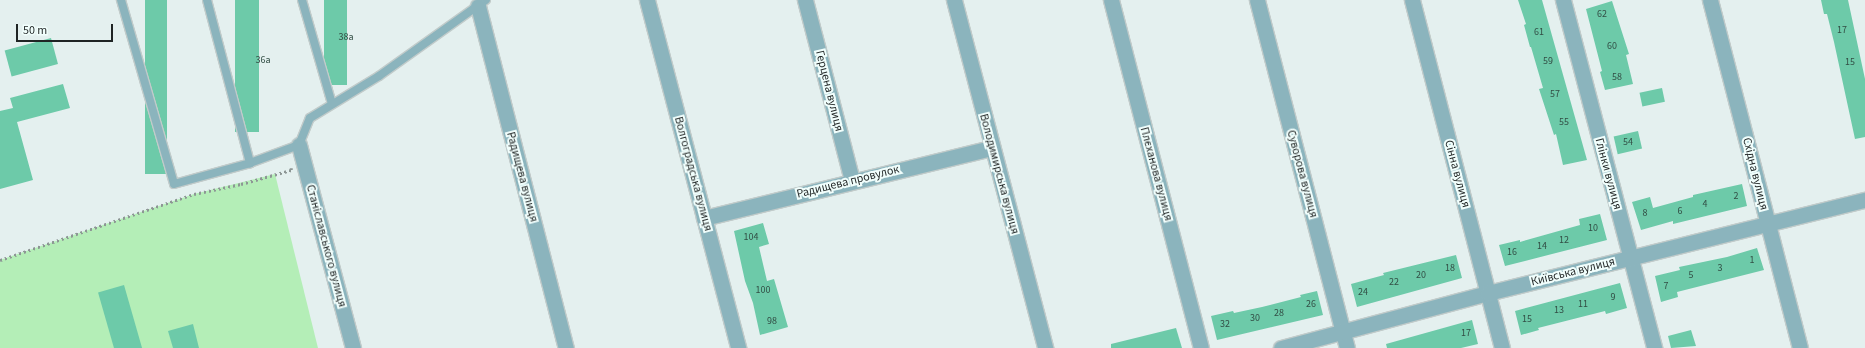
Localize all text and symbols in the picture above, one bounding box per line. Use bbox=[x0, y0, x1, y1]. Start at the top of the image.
house number: 62 bbox=[1597, 9, 1607, 21]
scale bar bbox=[18, 16, 115, 42]
text: 50 m bbox=[23, 22, 47, 39]
house number: 17 bbox=[1837, 25, 1847, 37]
house number: 61 bbox=[1534, 27, 1544, 39]
house number: 38а bbox=[339, 32, 353, 44]
house number: 60 bbox=[1607, 41, 1617, 53]
street label: Герцена вулиця bbox=[812, 49, 846, 133]
house number: 36а bbox=[256, 55, 270, 67]
house number: 59 bbox=[1543, 56, 1553, 68]
house number: 15 bbox=[1845, 57, 1855, 69]
house number: 58 bbox=[1612, 72, 1622, 84]
house number: 57 bbox=[1550, 89, 1560, 101]
street label: Володимирська вулиця bbox=[976, 112, 1022, 236]
street label: Волгоградська вулиця bbox=[671, 115, 715, 233]
house number: 55 bbox=[1559, 117, 1569, 129]
street label: Плєханова вулиця bbox=[1137, 126, 1175, 222]
street label: Суворова вулиця bbox=[1283, 129, 1321, 219]
street label: Радищева вулиця bbox=[503, 130, 541, 224]
street label: Східна вулиця bbox=[1739, 136, 1771, 212]
street label: Глінки вулиця bbox=[1592, 137, 1624, 211]
house number: 54 bbox=[1623, 137, 1633, 149]
street label: Сінна вулиця bbox=[1441, 139, 1473, 209]
street label: Радищева провулок bbox=[795, 162, 901, 202]
street label: Станіславського вулиця bbox=[303, 183, 349, 309]
house number: 2 bbox=[1734, 191, 1738, 203]
house number: 4 bbox=[1703, 199, 1707, 211]
house number: 6 bbox=[1678, 206, 1682, 218]
house number: 8 bbox=[1643, 208, 1647, 220]
house number: 10 bbox=[1588, 223, 1598, 235]
house number: 104 bbox=[744, 232, 758, 244]
house number: 12 bbox=[1559, 235, 1569, 247]
house number: 14 bbox=[1537, 241, 1547, 253]
house number: 16 bbox=[1507, 247, 1517, 259]
street label: Київська вулиця bbox=[1530, 255, 1616, 289]
house number: 1 bbox=[1750, 255, 1754, 267]
house number: 18 bbox=[1445, 263, 1455, 275]
house number: 3 bbox=[1718, 263, 1722, 275]
house number: 20 bbox=[1416, 270, 1426, 282]
house number: 5 bbox=[1689, 270, 1693, 282]
house number: 22 bbox=[1389, 277, 1399, 289]
house number: 7 bbox=[1664, 281, 1668, 293]
house number: 100 bbox=[756, 285, 770, 297]
house number: 24 bbox=[1358, 287, 1368, 299]
house number: 9 bbox=[1611, 292, 1615, 304]
house number: 26 bbox=[1306, 299, 1316, 311]
house number: 11 bbox=[1578, 299, 1588, 311]
house number: 13 bbox=[1554, 305, 1564, 317]
house number: 28 bbox=[1274, 308, 1284, 320]
house number: 30 bbox=[1250, 313, 1260, 325]
house number: 15 bbox=[1522, 314, 1532, 326]
house number: 98 bbox=[767, 316, 777, 328]
house number: 32 bbox=[1220, 319, 1230, 331]
house number: 17 bbox=[1461, 328, 1471, 340]

